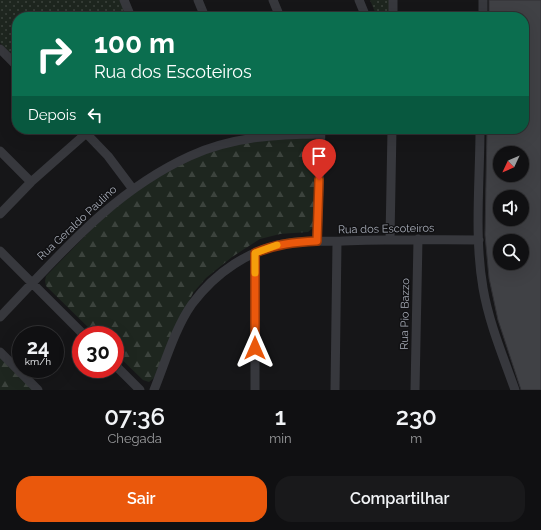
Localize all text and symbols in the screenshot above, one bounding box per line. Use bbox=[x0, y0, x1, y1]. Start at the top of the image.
text: 100 m bbox=[94, 27, 175, 60]
icon: right bbox=[28, 28, 80, 80]
text: Rua dos Escoteiros bbox=[94, 61, 252, 82]
icon: left bbox=[84, 104, 106, 126]
text: Depois bbox=[28, 106, 76, 124]
pin bbox=[302, 139, 336, 180]
icon: arrive bbox=[308, 145, 330, 167]
north arrow bbox=[493, 146, 529, 182]
map controls bbox=[493, 146, 529, 270]
street label: Rua Geraldo Paulino bbox=[35, 183, 120, 263]
button: sound bbox=[493, 190, 529, 226]
street label: Rua dos Escoteiros bbox=[338, 222, 434, 236]
button: search bbox=[493, 234, 529, 270]
street label: Rua Pio Bazzo bbox=[398, 278, 412, 350]
speed limit sign: 30 bbox=[72, 326, 124, 378]
position arrow bbox=[234, 327, 276, 369]
text: 24 bbox=[27, 335, 49, 359]
text: km/h bbox=[25, 356, 51, 367]
text: 07:36 bbox=[104, 402, 165, 431]
text: 1 bbox=[275, 402, 286, 431]
text: 230 bbox=[396, 402, 437, 431]
text: Chegada bbox=[107, 431, 162, 446]
text: min bbox=[269, 431, 292, 446]
text: m bbox=[410, 431, 422, 446]
button: Sair bbox=[16, 476, 267, 522]
button: Compartilhar bbox=[275, 476, 525, 522]

